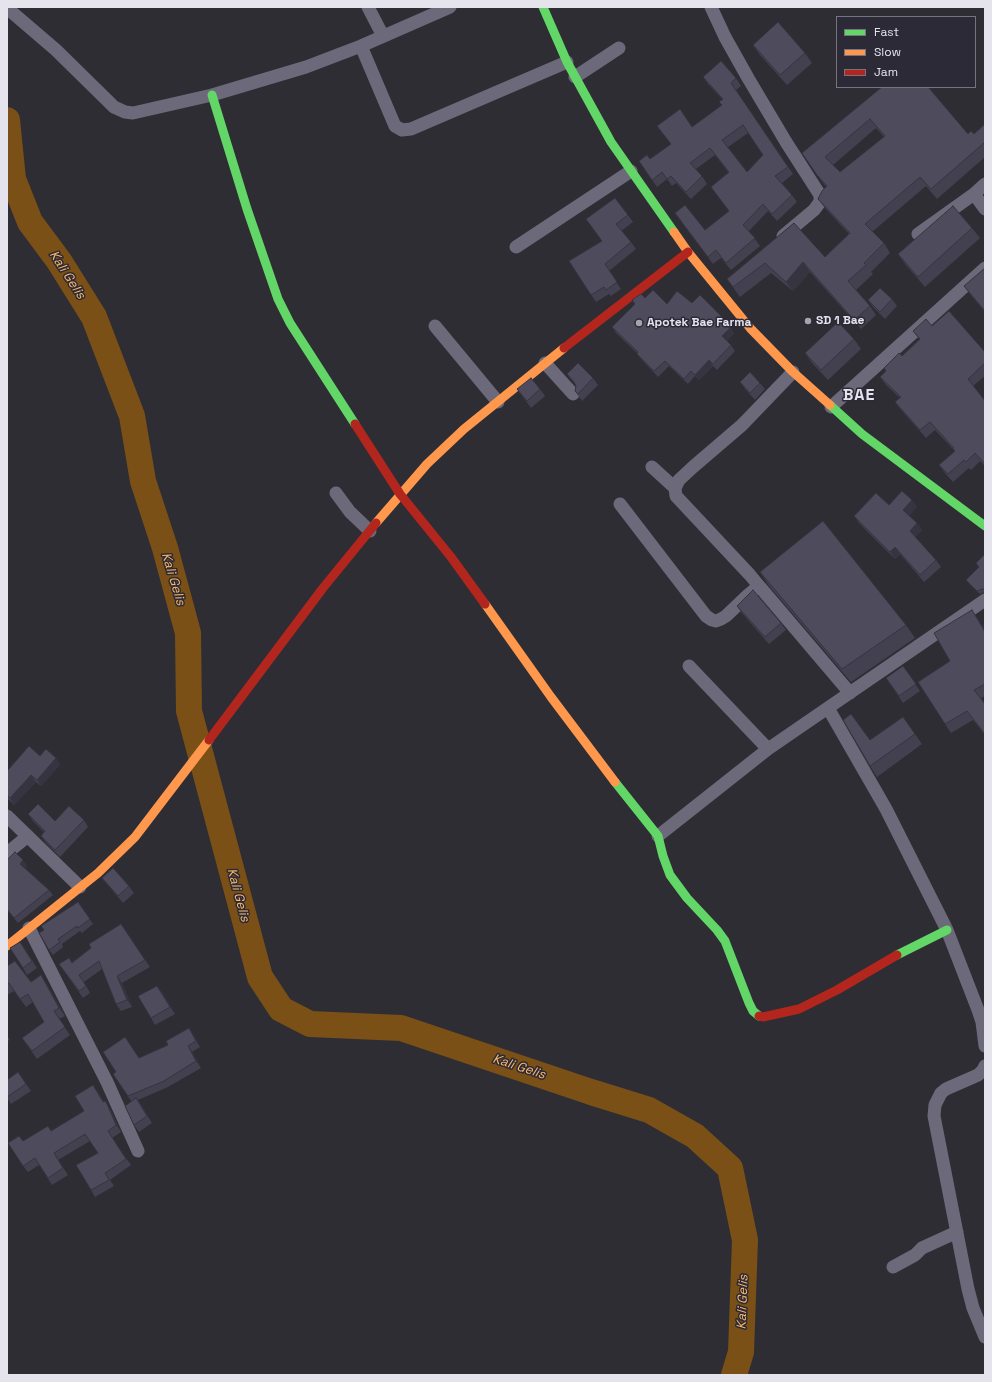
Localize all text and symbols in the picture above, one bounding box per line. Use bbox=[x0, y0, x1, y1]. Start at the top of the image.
legend bbox=[836, 16, 976, 88]
text: Fast bbox=[874, 24, 899, 40]
text: Slow bbox=[874, 44, 901, 60]
text: Jam bbox=[874, 64, 898, 80]
water label: Kali Gelis bbox=[46, 248, 88, 302]
place label: SD 1 Bae bbox=[816, 314, 864, 328]
place label: Apotek Bae Farma bbox=[647, 316, 751, 330]
marker: SD 1 Bae bbox=[803, 316, 813, 326]
marker: Apotek Bae Farma bbox=[634, 318, 644, 328]
district label: BAE bbox=[843, 386, 875, 406]
water label: Kali Gelis bbox=[158, 551, 188, 607]
water label: Kali Gelis bbox=[223, 867, 253, 923]
water label: Kali Gelis bbox=[491, 1051, 547, 1083]
water label: Kali Gelis bbox=[734, 1274, 752, 1330]

